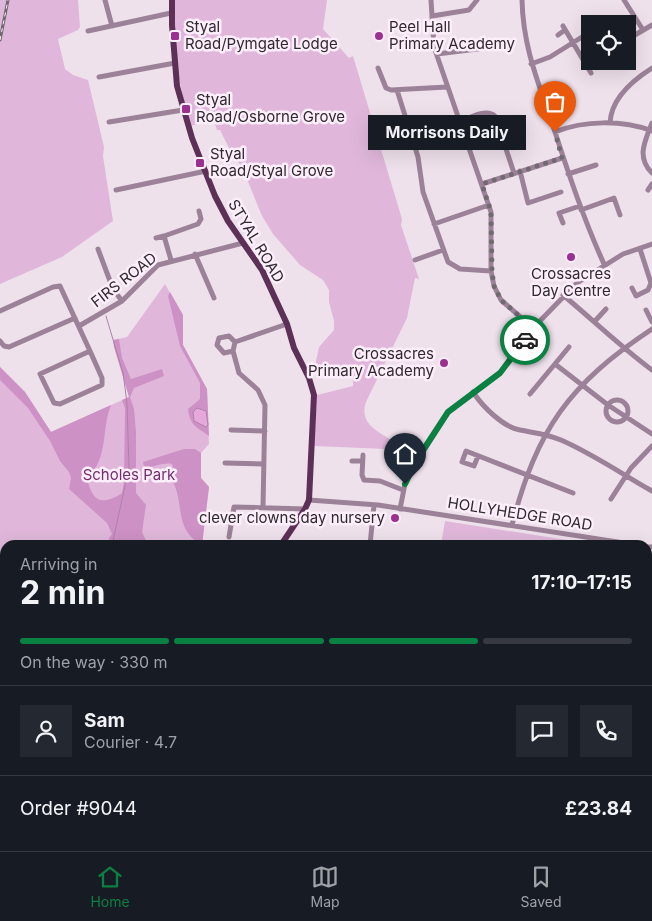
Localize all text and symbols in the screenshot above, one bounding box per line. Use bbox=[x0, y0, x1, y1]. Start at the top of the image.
map controls bbox=[581, 15, 636, 70]
button: locate bbox=[581, 15, 636, 70]
place label: Styal Road/Pymgate Lodge bbox=[185, 17, 338, 53]
place label: Peel Hall Primary Academy bbox=[389, 17, 516, 53]
marker: Styal Road/Pymgate Lodge bbox=[169, 30, 181, 42]
marker: Peel Hall Primary Academy bbox=[373, 30, 385, 42]
pin bbox=[534, 81, 576, 132]
icon: bag bbox=[541, 88, 569, 116]
place label: Styal Road/Osborne Grove bbox=[196, 90, 345, 126]
marker: Styal Road/Osborne Grove bbox=[180, 103, 192, 115]
callout: Morrisons Daily bbox=[368, 114, 525, 150]
text: Morrisons Daily bbox=[385, 122, 509, 142]
place label: Styal Road/Styal Grove bbox=[210, 144, 333, 180]
marker: Styal Road/Styal Grove bbox=[194, 157, 206, 169]
street label: STYAL ROAD bbox=[224, 196, 289, 286]
street label: FIRS ROAD bbox=[87, 248, 160, 311]
marker: Crossacres Day Centre bbox=[565, 251, 577, 263]
place label: Crossacres Day Centre bbox=[531, 264, 611, 300]
courier bbox=[500, 315, 550, 365]
icon: car bbox=[511, 326, 539, 354]
place label: Crossacres Primary Academy bbox=[308, 344, 435, 380]
marker: Crossacres Primary Academy bbox=[438, 357, 450, 369]
pin bbox=[384, 433, 426, 484]
icon: home bbox=[391, 440, 419, 468]
park label: Scholes Park bbox=[83, 465, 176, 484]
street label: HOLLYHEDGE ROAD bbox=[446, 493, 594, 534]
place label: clever clowns day nursery bbox=[199, 508, 386, 527]
marker: clever clowns day nursery bbox=[389, 512, 401, 524]
text: Arriving in bbox=[20, 554, 97, 574]
text: 17:10–17:15 bbox=[531, 571, 632, 594]
text: 2 min bbox=[20, 573, 106, 612]
text: On the way · 330 m bbox=[20, 652, 168, 672]
button: person bbox=[20, 705, 72, 757]
button: chat bbox=[516, 705, 568, 757]
button: phone bbox=[580, 705, 632, 757]
text: Sam bbox=[84, 709, 125, 732]
text: Courier · 4.7 bbox=[84, 732, 177, 752]
text: Order #9044 bbox=[20, 797, 137, 820]
text: £23.84 bbox=[565, 797, 632, 820]
tab: Home bbox=[90, 863, 130, 910]
tab: Map bbox=[311, 863, 340, 910]
tab: Saved bbox=[521, 863, 562, 910]

